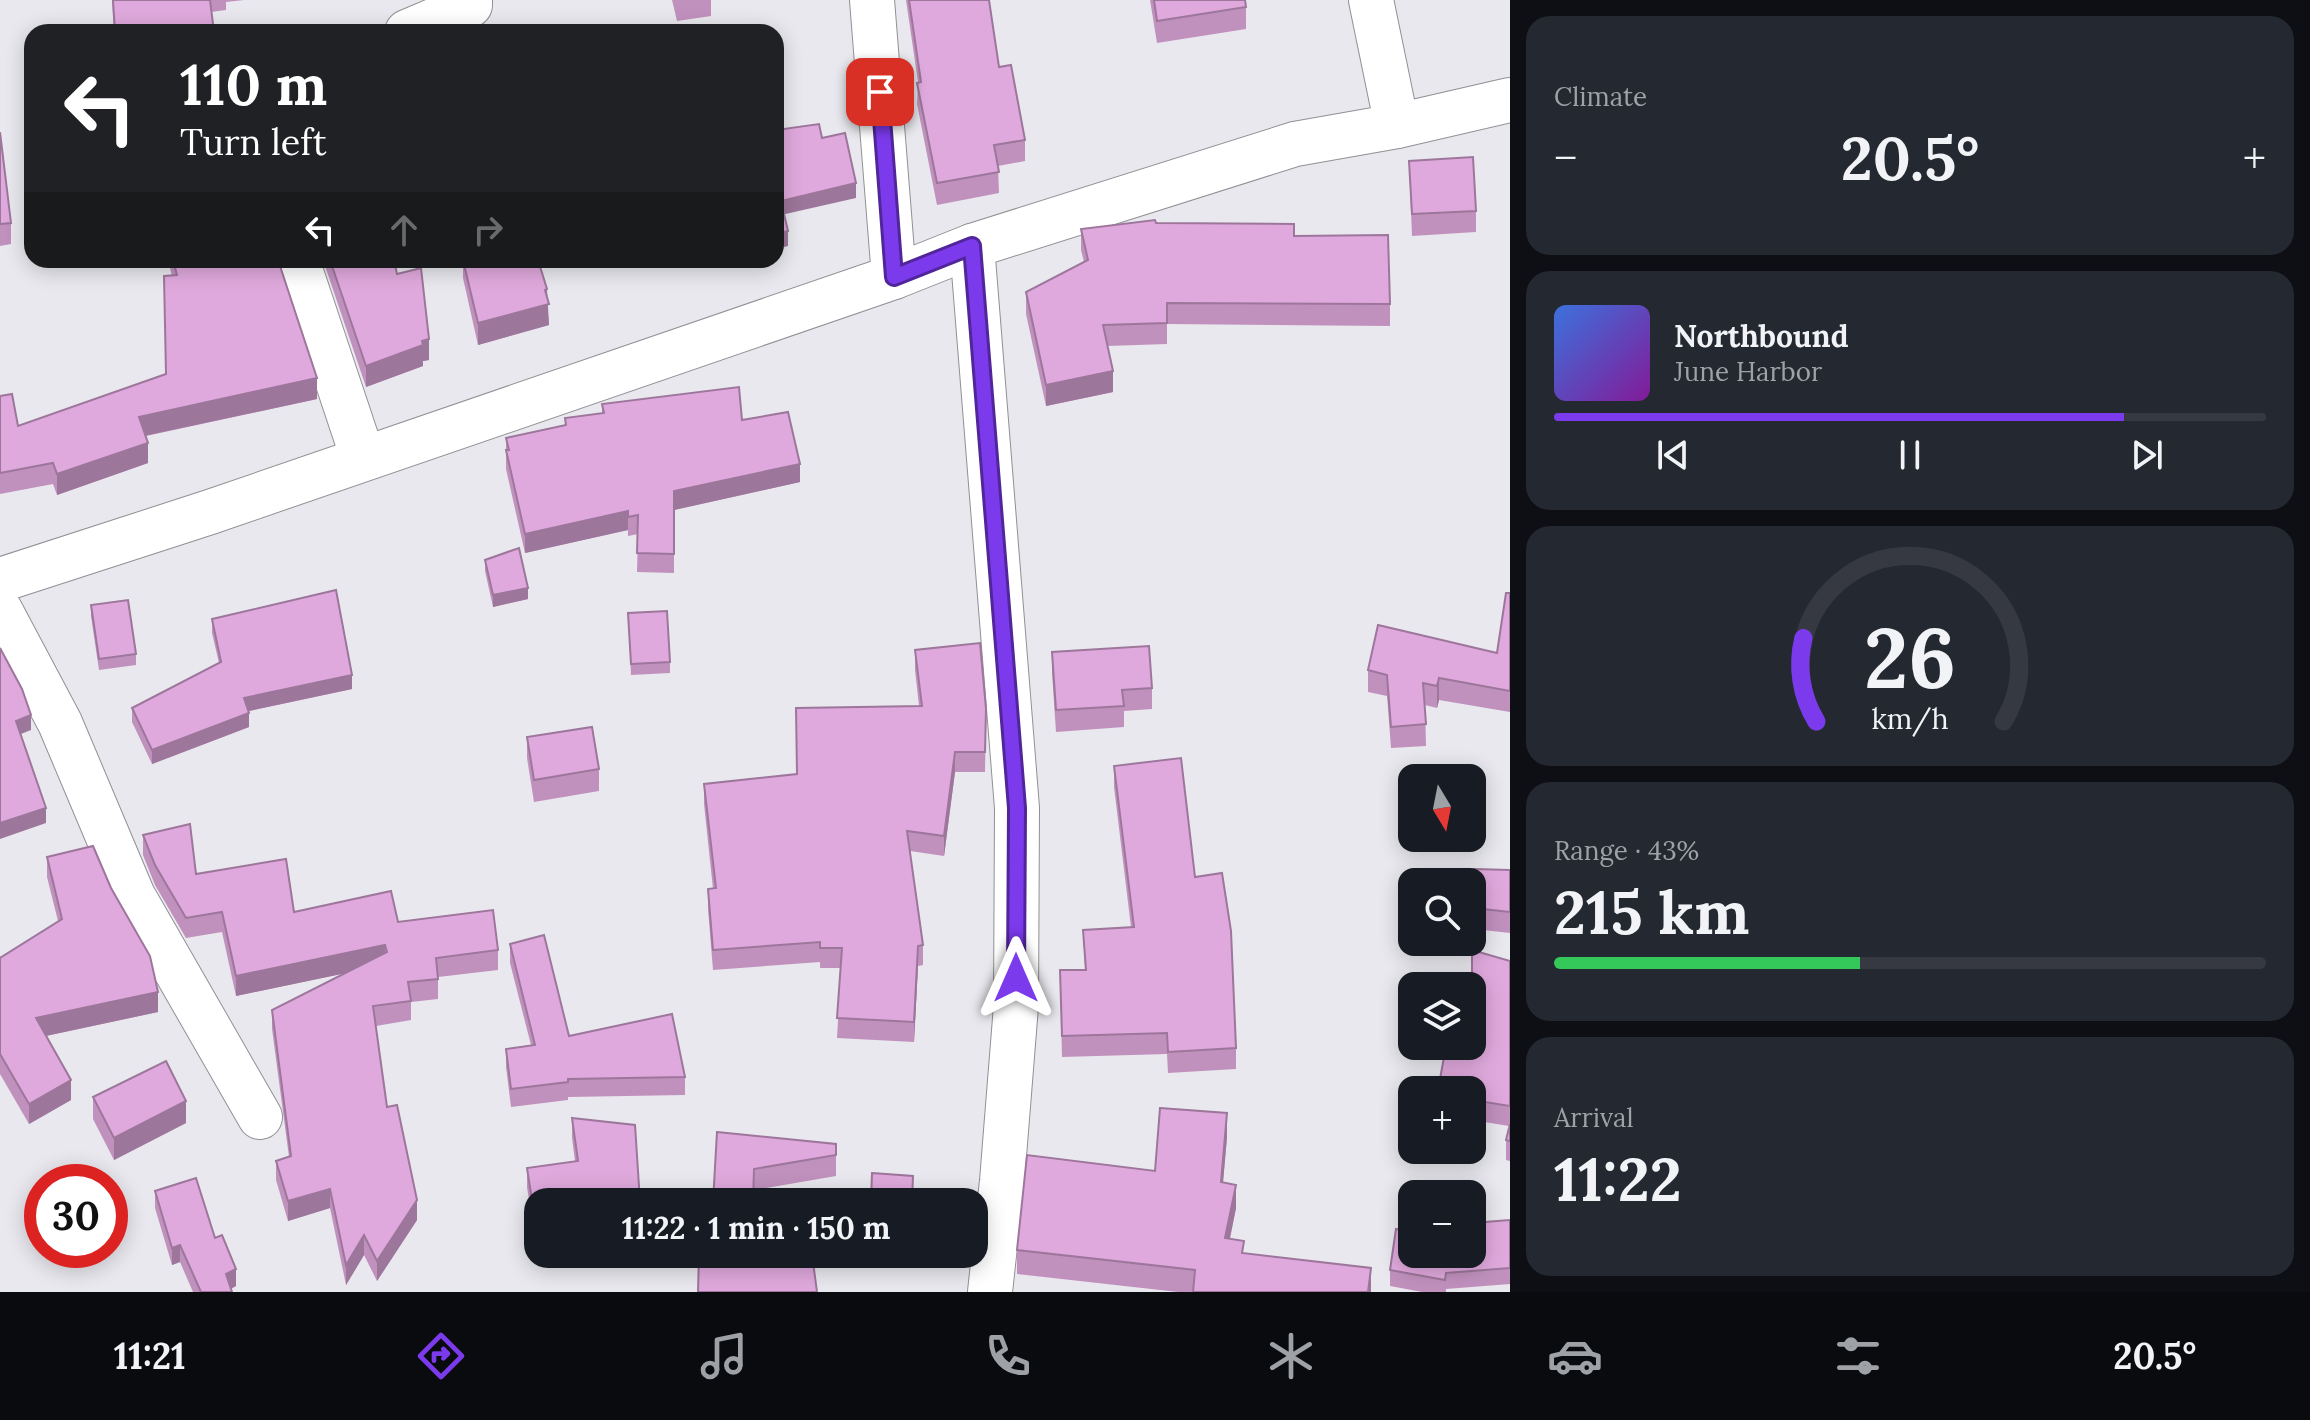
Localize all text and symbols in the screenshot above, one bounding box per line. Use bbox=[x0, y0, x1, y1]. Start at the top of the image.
text: 110 m bbox=[180, 49, 327, 120]
icon: left bbox=[48, 56, 152, 160]
pin bbox=[846, 58, 914, 126]
icon: arrive bbox=[858, 70, 902, 114]
text: Climate bbox=[1554, 80, 1647, 113]
text: Turn left bbox=[180, 119, 327, 165]
text: 20.5° bbox=[1841, 120, 1979, 196]
text: − bbox=[1554, 130, 1577, 186]
text: + bbox=[2243, 130, 2266, 186]
icon: left bbox=[298, 208, 342, 252]
icon: ahead bbox=[382, 208, 426, 252]
icon: right bbox=[466, 208, 510, 252]
text: Northbound bbox=[1674, 317, 1849, 355]
text: June Harbor bbox=[1674, 355, 1822, 388]
icon: previous bbox=[1651, 433, 1695, 477]
icon: pause bbox=[1888, 433, 1932, 477]
icon: next bbox=[2125, 433, 2169, 477]
text: 26 bbox=[1864, 604, 1956, 711]
text: km/h bbox=[1871, 700, 1949, 737]
north arrow bbox=[1398, 764, 1486, 852]
map controls bbox=[1398, 764, 1486, 1268]
text: Range · 43% bbox=[1554, 834, 1699, 867]
button: search bbox=[1398, 868, 1486, 956]
text: 215 km bbox=[1554, 874, 1749, 950]
position arrow bbox=[974, 936, 1058, 1020]
button: layers bbox=[1398, 972, 1486, 1060]
button: + bbox=[1398, 1076, 1486, 1164]
text: Arrival bbox=[1554, 1101, 1633, 1134]
text: 11:22 bbox=[1554, 1141, 1682, 1217]
speed limit sign: 30 bbox=[24, 1164, 128, 1268]
button: − bbox=[1398, 1180, 1486, 1268]
text: 11:22 · 1 min · 150 m bbox=[622, 1209, 890, 1247]
icon: directions bbox=[413, 1328, 469, 1384]
icon: music bbox=[696, 1328, 752, 1384]
icon: phone bbox=[980, 1328, 1036, 1384]
icon: climate bbox=[1263, 1328, 1319, 1384]
icon: car bbox=[1547, 1328, 1603, 1384]
icon: filters bbox=[1830, 1328, 1886, 1384]
text: 11:21 bbox=[114, 1333, 186, 1379]
text: 20.5° bbox=[2113, 1333, 2196, 1379]

